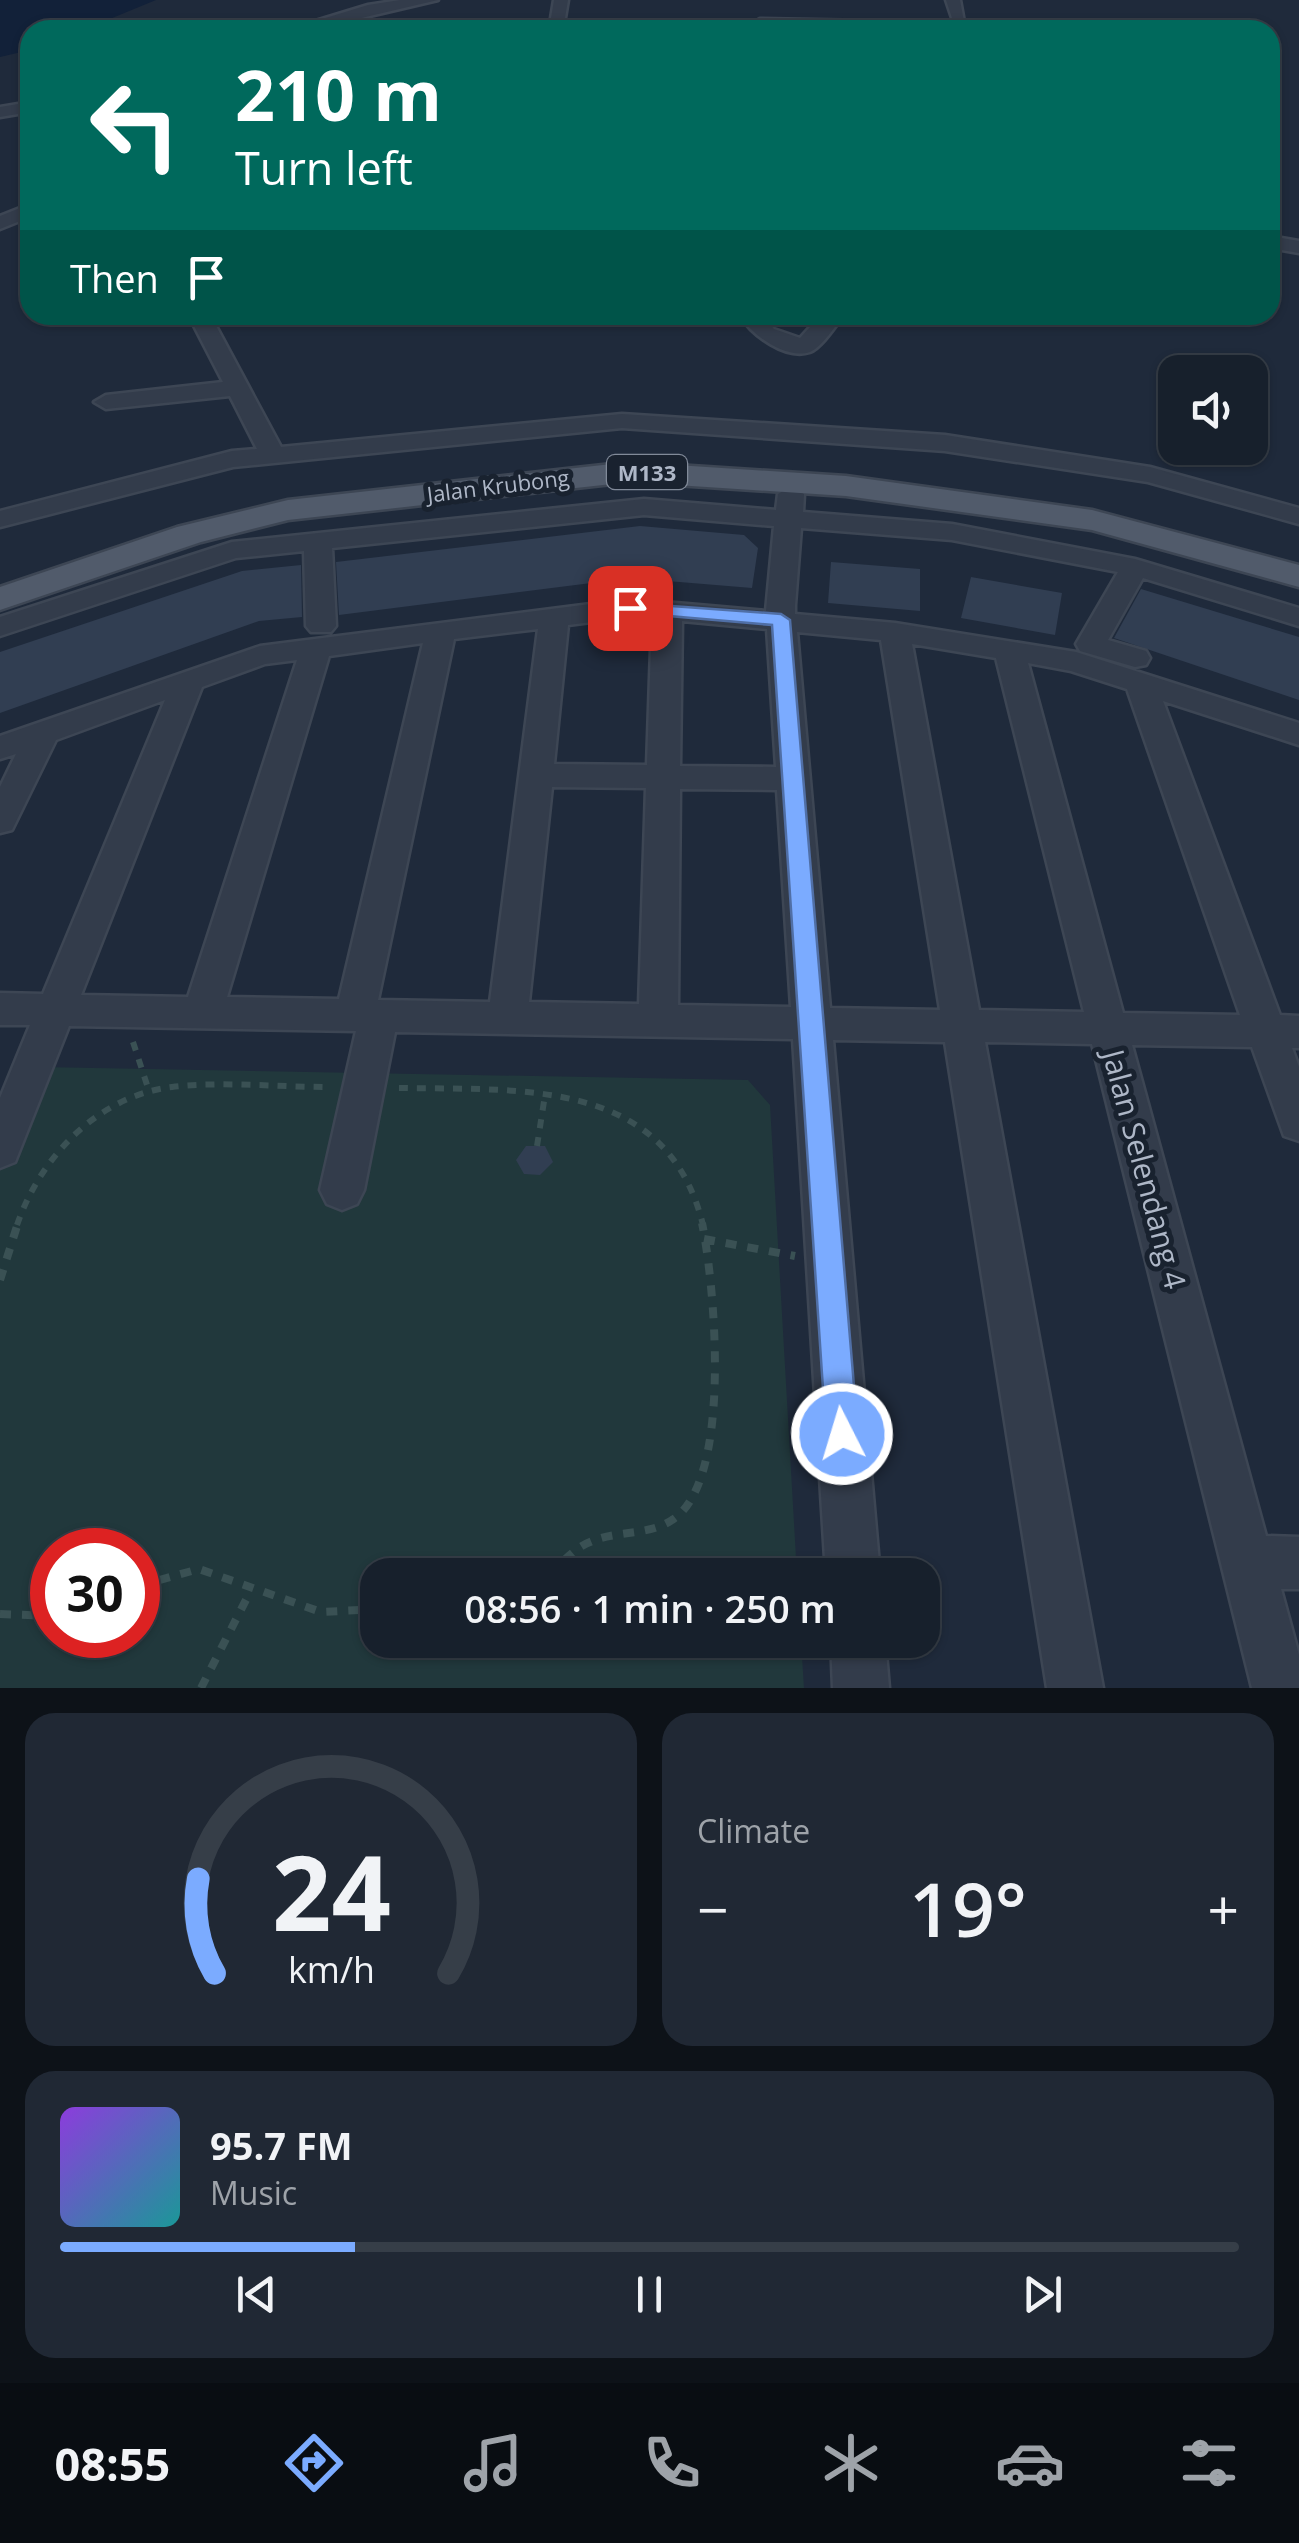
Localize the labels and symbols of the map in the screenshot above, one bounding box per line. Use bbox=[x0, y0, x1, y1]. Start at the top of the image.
road number: M133 bbox=[607, 455, 687, 489]
street label: Jalan Krubong bbox=[423, 461, 571, 509]
pin bbox=[588, 566, 673, 651]
street label: Jalan Selendang 4 bbox=[1093, 1042, 1197, 1293]
position arrow bbox=[790, 1382, 894, 1486]
speed limit sign: 30 bbox=[30, 1528, 160, 1658]

